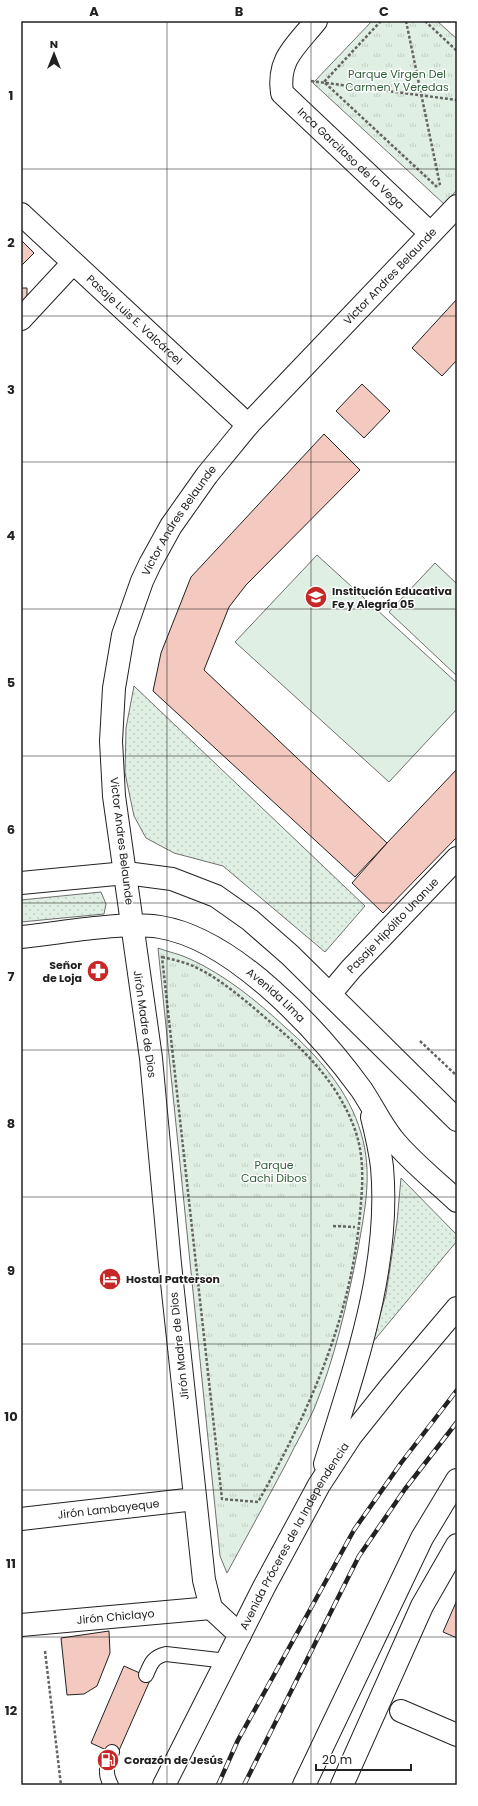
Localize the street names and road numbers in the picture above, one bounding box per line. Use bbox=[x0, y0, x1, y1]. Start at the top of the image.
street label: Inca Garcilaso de la Vega bbox=[294, 104, 408, 213]
street label: Victor Andres Belaunde bbox=[340, 224, 440, 328]
street label: Pasaje Luis E. Valcárcel bbox=[83, 271, 186, 368]
street label: Victor Andres Belaunde bbox=[138, 462, 220, 578]
street label: Victor Andres Belaunde bbox=[106, 776, 138, 906]
street label: Pasaje Hipólito Unanue bbox=[343, 874, 442, 977]
street label: Avenida Lima bbox=[243, 964, 309, 1026]
street label: Jirón Madre de Dios bbox=[130, 969, 160, 1079]
street label: Jirón Madre de Dios bbox=[165, 1291, 193, 1401]
street label: Avenida Próceres de la Independencia bbox=[236, 1439, 353, 1633]
street label: Jirón Lambayeque bbox=[57, 1495, 160, 1523]
street label: Jirón Chiclayo bbox=[76, 1605, 155, 1628]

